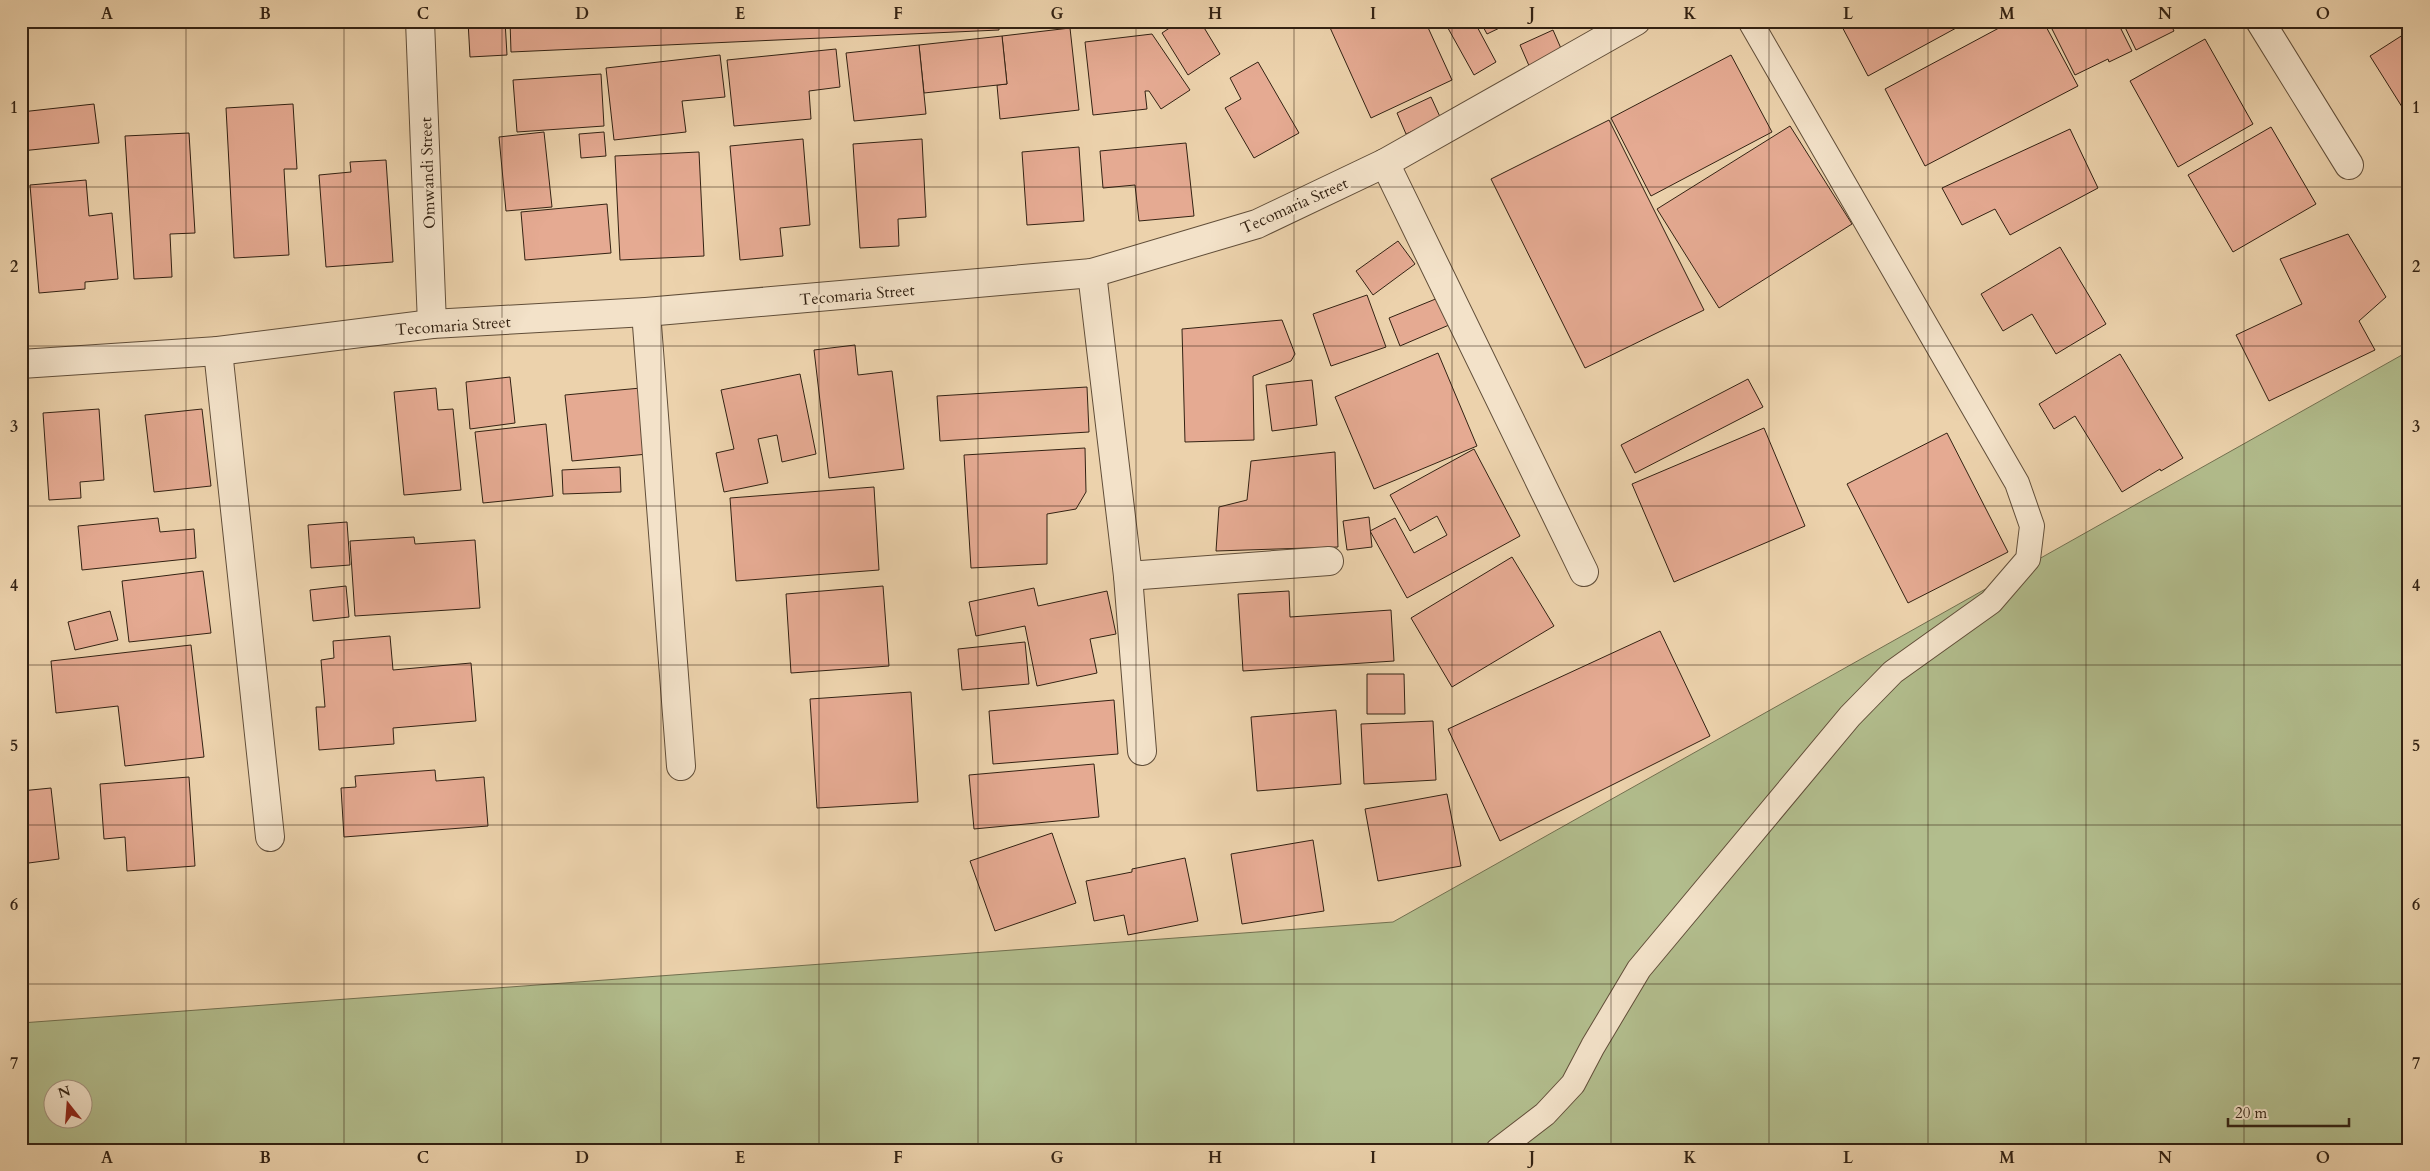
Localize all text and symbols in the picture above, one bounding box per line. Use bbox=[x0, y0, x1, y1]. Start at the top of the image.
text: A bbox=[101, 3, 113, 25]
text: B bbox=[259, 3, 271, 25]
text: C bbox=[417, 3, 429, 25]
text: D bbox=[575, 3, 589, 25]
text: E bbox=[735, 3, 745, 25]
text: F bbox=[893, 3, 903, 25]
text: G bbox=[1050, 3, 1064, 25]
text: H bbox=[1208, 3, 1222, 25]
text: I bbox=[1370, 3, 1376, 25]
text: J bbox=[1527, 3, 1535, 25]
text: K bbox=[1684, 3, 1697, 25]
text: L bbox=[1843, 3, 1854, 25]
text: M bbox=[1999, 3, 2015, 25]
text: N bbox=[2158, 3, 2172, 25]
text: O bbox=[2316, 3, 2330, 25]
text: 1 bbox=[10, 97, 18, 119]
text: 1 bbox=[2412, 97, 2420, 119]
street label: Omwandi Street bbox=[415, 117, 441, 229]
street label: Tecomaria Street bbox=[1237, 172, 1352, 239]
text: 2 bbox=[10, 256, 18, 278]
text: 2 bbox=[2412, 256, 2420, 278]
street label: Tecomaria Street bbox=[799, 279, 916, 311]
street label: Tecomaria Street bbox=[395, 311, 511, 341]
text: 3 bbox=[10, 416, 18, 438]
text: 3 bbox=[2412, 416, 2420, 438]
text: 4 bbox=[10, 575, 18, 597]
text: 4 bbox=[2412, 575, 2420, 597]
text: 5 bbox=[10, 735, 18, 757]
text: 5 bbox=[2412, 735, 2420, 757]
text: 6 bbox=[10, 894, 18, 916]
text: 6 bbox=[2412, 894, 2420, 916]
text: 7 bbox=[10, 1053, 18, 1075]
text: 7 bbox=[2412, 1053, 2420, 1075]
north arrow bbox=[42, 1078, 92, 1128]
text: N bbox=[56, 1081, 73, 1103]
scale bar bbox=[2228, 1096, 2349, 1128]
text: 20 m bbox=[2235, 1103, 2267, 1123]
text: A bbox=[101, 1147, 113, 1169]
text: B bbox=[259, 1147, 271, 1169]
text: C bbox=[417, 1147, 429, 1169]
text: D bbox=[575, 1147, 589, 1169]
text: E bbox=[735, 1147, 745, 1169]
text: F bbox=[893, 1147, 903, 1169]
text: G bbox=[1050, 1147, 1064, 1169]
text: H bbox=[1208, 1147, 1222, 1169]
text: I bbox=[1370, 1147, 1376, 1169]
text: J bbox=[1527, 1147, 1535, 1169]
text: K bbox=[1684, 1147, 1697, 1169]
text: L bbox=[1843, 1147, 1854, 1169]
text: M bbox=[1999, 1147, 2015, 1169]
text: N bbox=[2158, 1147, 2172, 1169]
text: O bbox=[2316, 1147, 2330, 1169]

